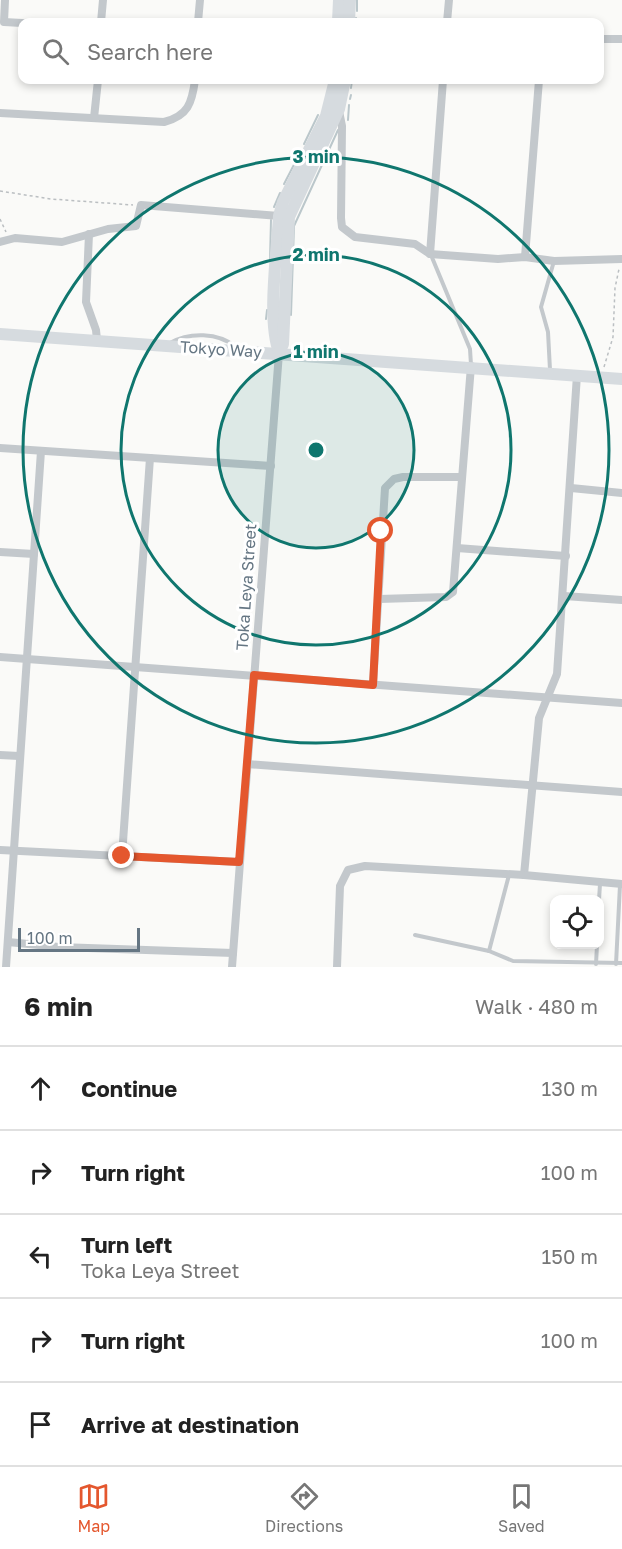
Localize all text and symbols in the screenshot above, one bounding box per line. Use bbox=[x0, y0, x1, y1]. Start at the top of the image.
search box bbox=[18, 18, 604, 84]
icon: search bbox=[39, 35, 72, 68]
text: Search here bbox=[87, 38, 213, 65]
text: 3 min bbox=[292, 145, 340, 167]
text: 2 min bbox=[292, 243, 340, 265]
street label: Tokyo Way bbox=[179, 336, 263, 362]
text: 1 min bbox=[293, 340, 339, 362]
centre of rings bbox=[306, 440, 326, 460]
route start bbox=[367, 517, 393, 543]
street label: Toka Leya Street bbox=[232, 523, 260, 651]
route end bbox=[108, 842, 134, 868]
map controls bbox=[550, 895, 604, 949]
button: locate bbox=[550, 895, 604, 949]
scale bar bbox=[18, 925, 140, 953]
text: 100 m bbox=[27, 928, 73, 948]
text: 6 min bbox=[24, 991, 93, 1022]
text: Walk · 480 m bbox=[475, 994, 598, 1018]
icon: ahead bbox=[24, 1072, 57, 1105]
text: Continue bbox=[81, 1075, 177, 1102]
text: 130 m bbox=[542, 1076, 598, 1100]
icon: right bbox=[24, 1156, 57, 1189]
text: Turn right bbox=[81, 1159, 185, 1186]
text: 100 m bbox=[541, 1160, 598, 1184]
text: Turn left bbox=[81, 1231, 172, 1258]
icon: left bbox=[24, 1240, 57, 1273]
text: 150 m bbox=[542, 1244, 598, 1268]
text: Toka Leya Street bbox=[81, 1258, 240, 1282]
icon: right bbox=[24, 1324, 57, 1357]
text: Turn right bbox=[81, 1327, 185, 1354]
text: 100 m bbox=[541, 1328, 598, 1352]
icon: arrive bbox=[24, 1408, 57, 1441]
text: Arrive at destination bbox=[81, 1411, 299, 1438]
tab: Map bbox=[77, 1480, 110, 1536]
tab: Directions bbox=[265, 1480, 343, 1536]
tab: Saved bbox=[498, 1480, 545, 1536]

